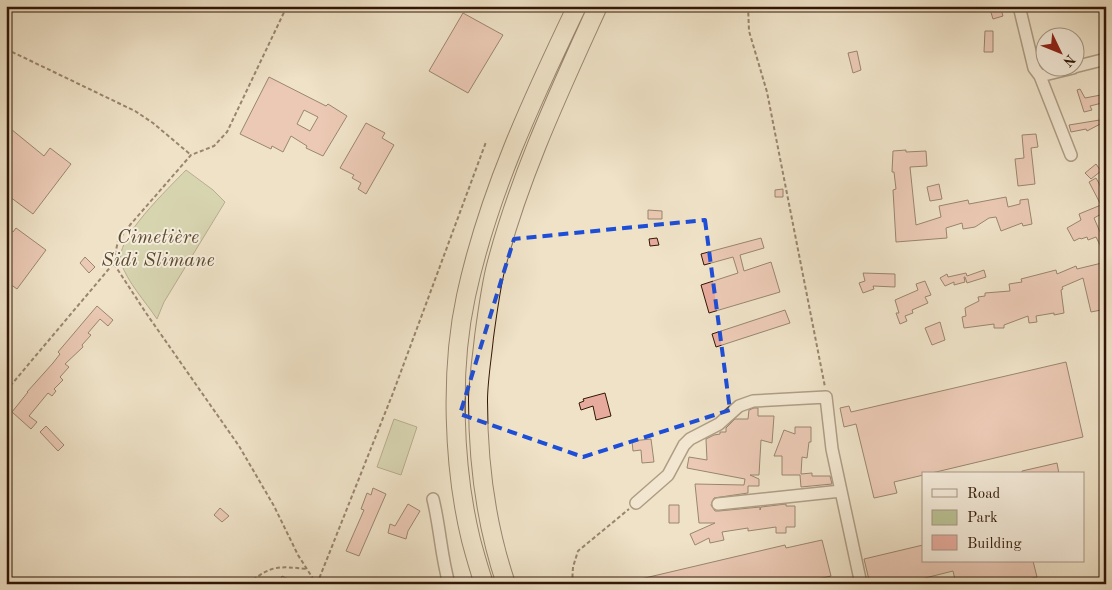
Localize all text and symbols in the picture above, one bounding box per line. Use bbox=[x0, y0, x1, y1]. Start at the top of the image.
north arrow bbox=[1034, 28, 1084, 78]
text: N bbox=[1060, 51, 1078, 69]
park label: Cimetière Sidi Slimane bbox=[101, 228, 215, 271]
legend bbox=[922, 472, 1084, 562]
text: Road bbox=[967, 487, 1001, 502]
text: Park bbox=[967, 511, 998, 526]
text: Building bbox=[967, 537, 1022, 552]

